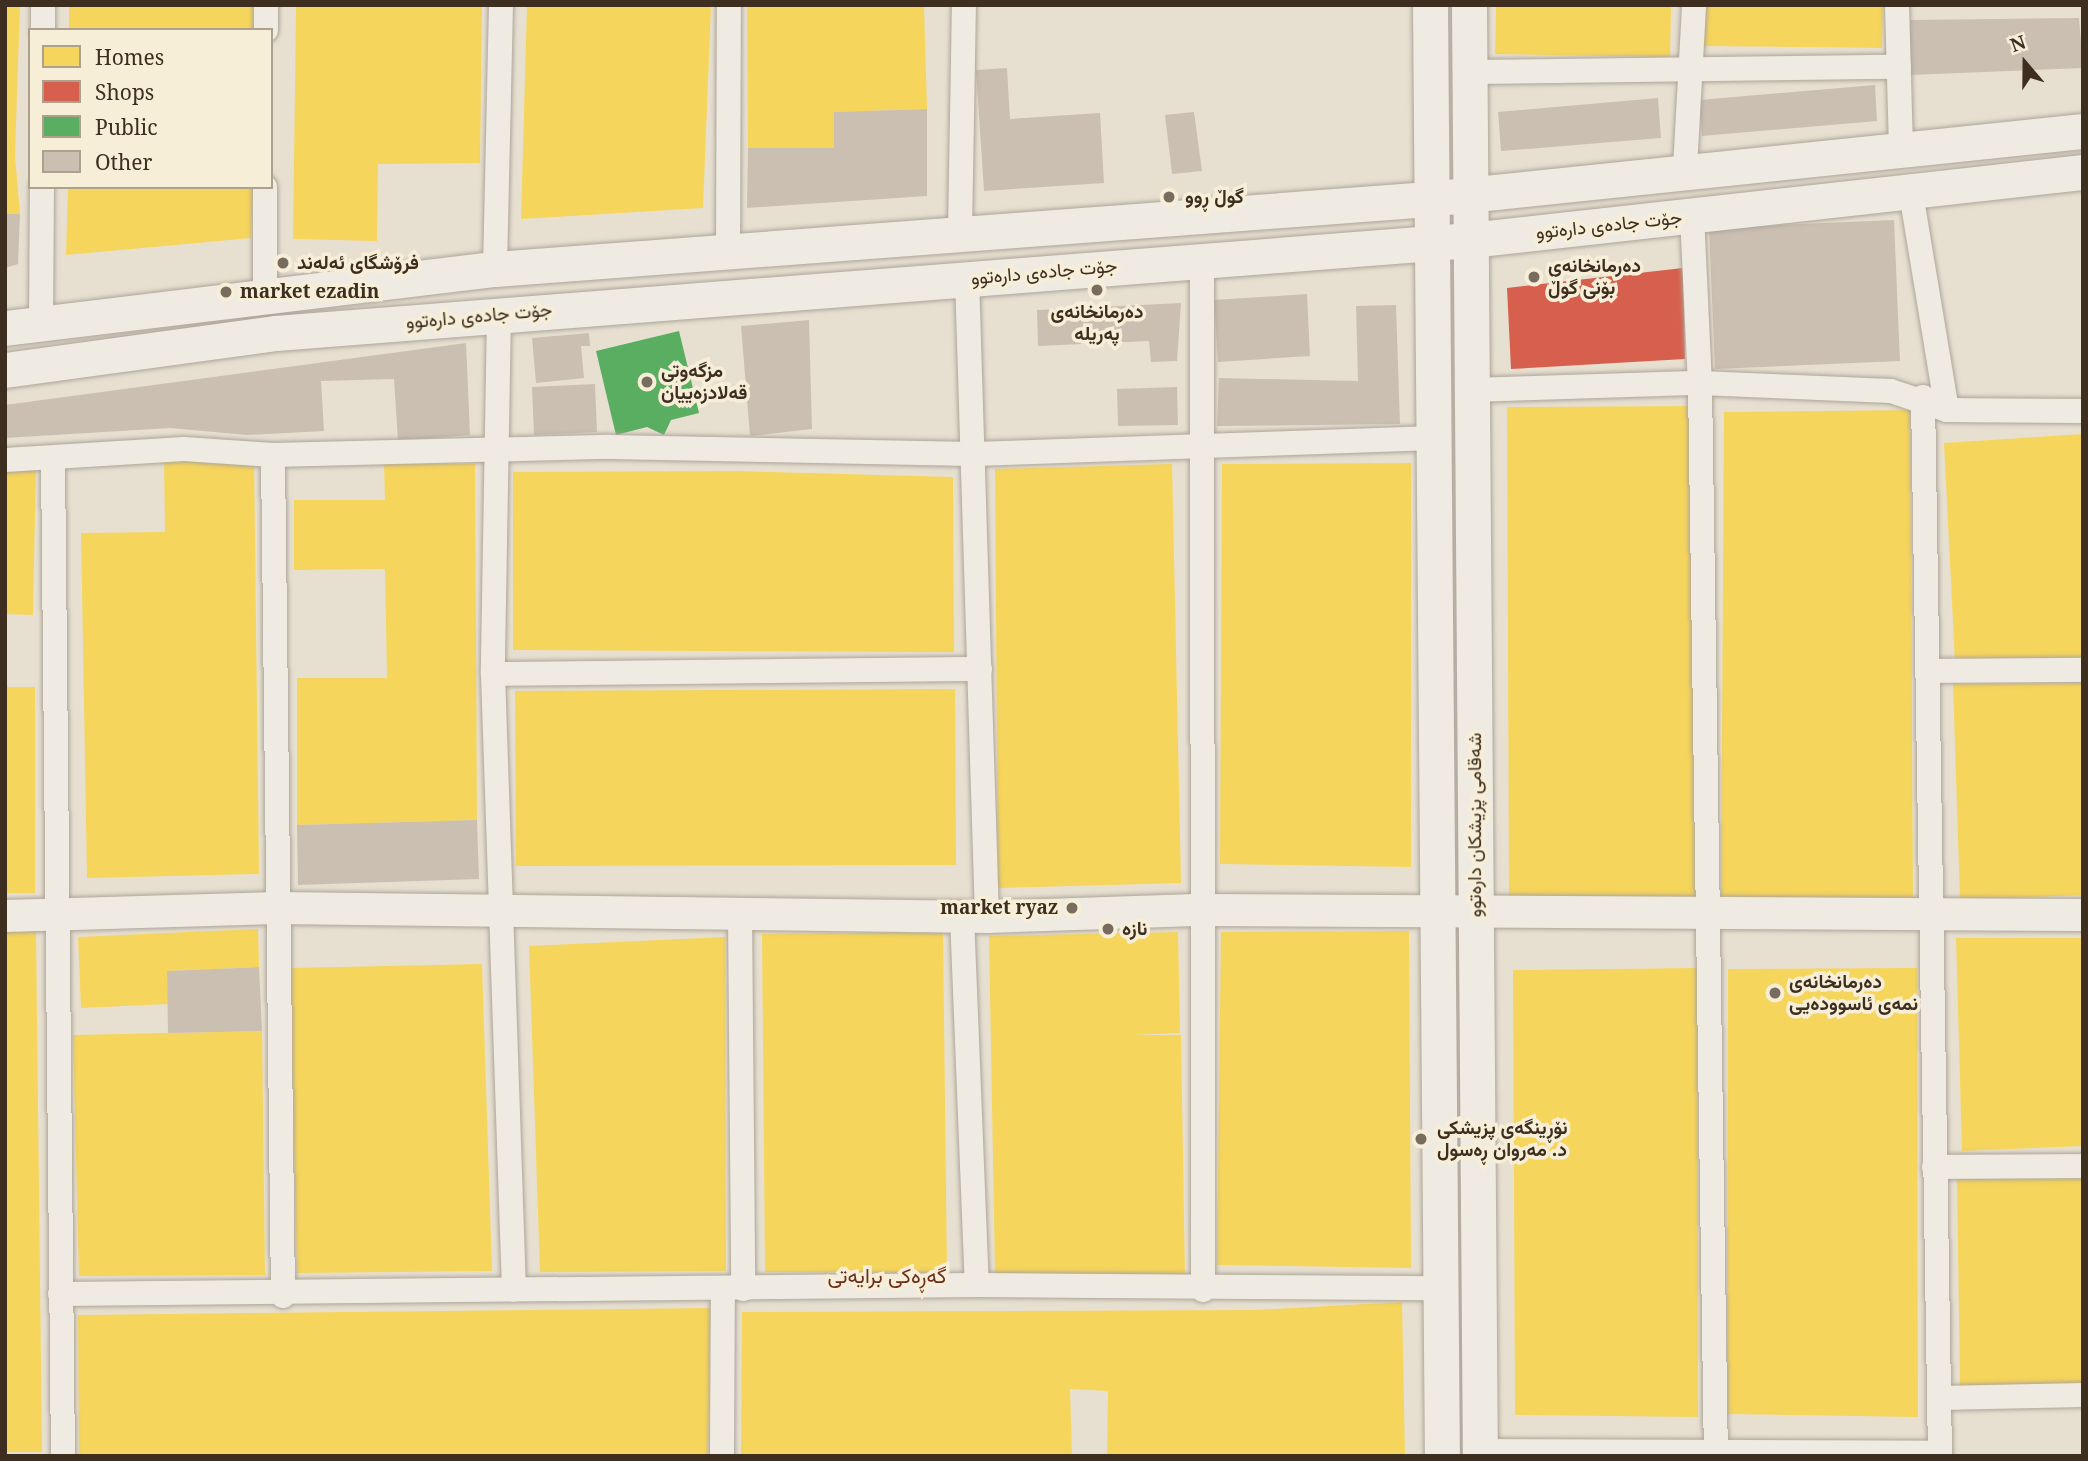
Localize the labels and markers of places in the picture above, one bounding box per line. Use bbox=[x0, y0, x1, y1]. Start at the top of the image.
place label: گوڵ ڕوو bbox=[1185, 186, 1244, 208]
marker: گوڵ ڕوو bbox=[1159, 187, 1179, 207]
place label: فرۆشگای ئەلەند bbox=[297, 252, 419, 274]
marker: فرۆشگای ئەلەند bbox=[275, 255, 291, 271]
place label: دەرمانخانەی بۆنی گوڵ bbox=[1548, 255, 1641, 299]
marker: دەرمانخانەی بۆنی گوڵ bbox=[1526, 269, 1542, 285]
place label: market ezadin bbox=[240, 281, 379, 303]
marker: دەرمانخانەی پەریلە bbox=[1089, 282, 1105, 298]
marker: market ezadin bbox=[218, 284, 234, 300]
place label: دەرمانخانەی پەریلە bbox=[1051, 301, 1143, 345]
place label: مزگەوتی قەلادزەییان bbox=[661, 360, 747, 404]
marker: مزگەوتی قەلادزەییان bbox=[639, 374, 655, 390]
place label: market ryaz bbox=[940, 897, 1058, 919]
marker: market ryaz bbox=[1064, 900, 1080, 916]
place label: نازە bbox=[1122, 918, 1147, 940]
marker: نازە bbox=[1100, 921, 1116, 937]
place label: دەرمانخانەی نمەی ئاسوودەیی bbox=[1789, 971, 1918, 1015]
marker: دەرمانخانەی نمەی ئاسوودەیی bbox=[1767, 985, 1783, 1001]
place label: نۆڕینگەی پزیشکی د. مەروان ڕەسول bbox=[1437, 1117, 1568, 1161]
marker: نۆڕینگەی پزیشکی د. مەروان ڕەسول bbox=[1411, 1129, 1431, 1149]

